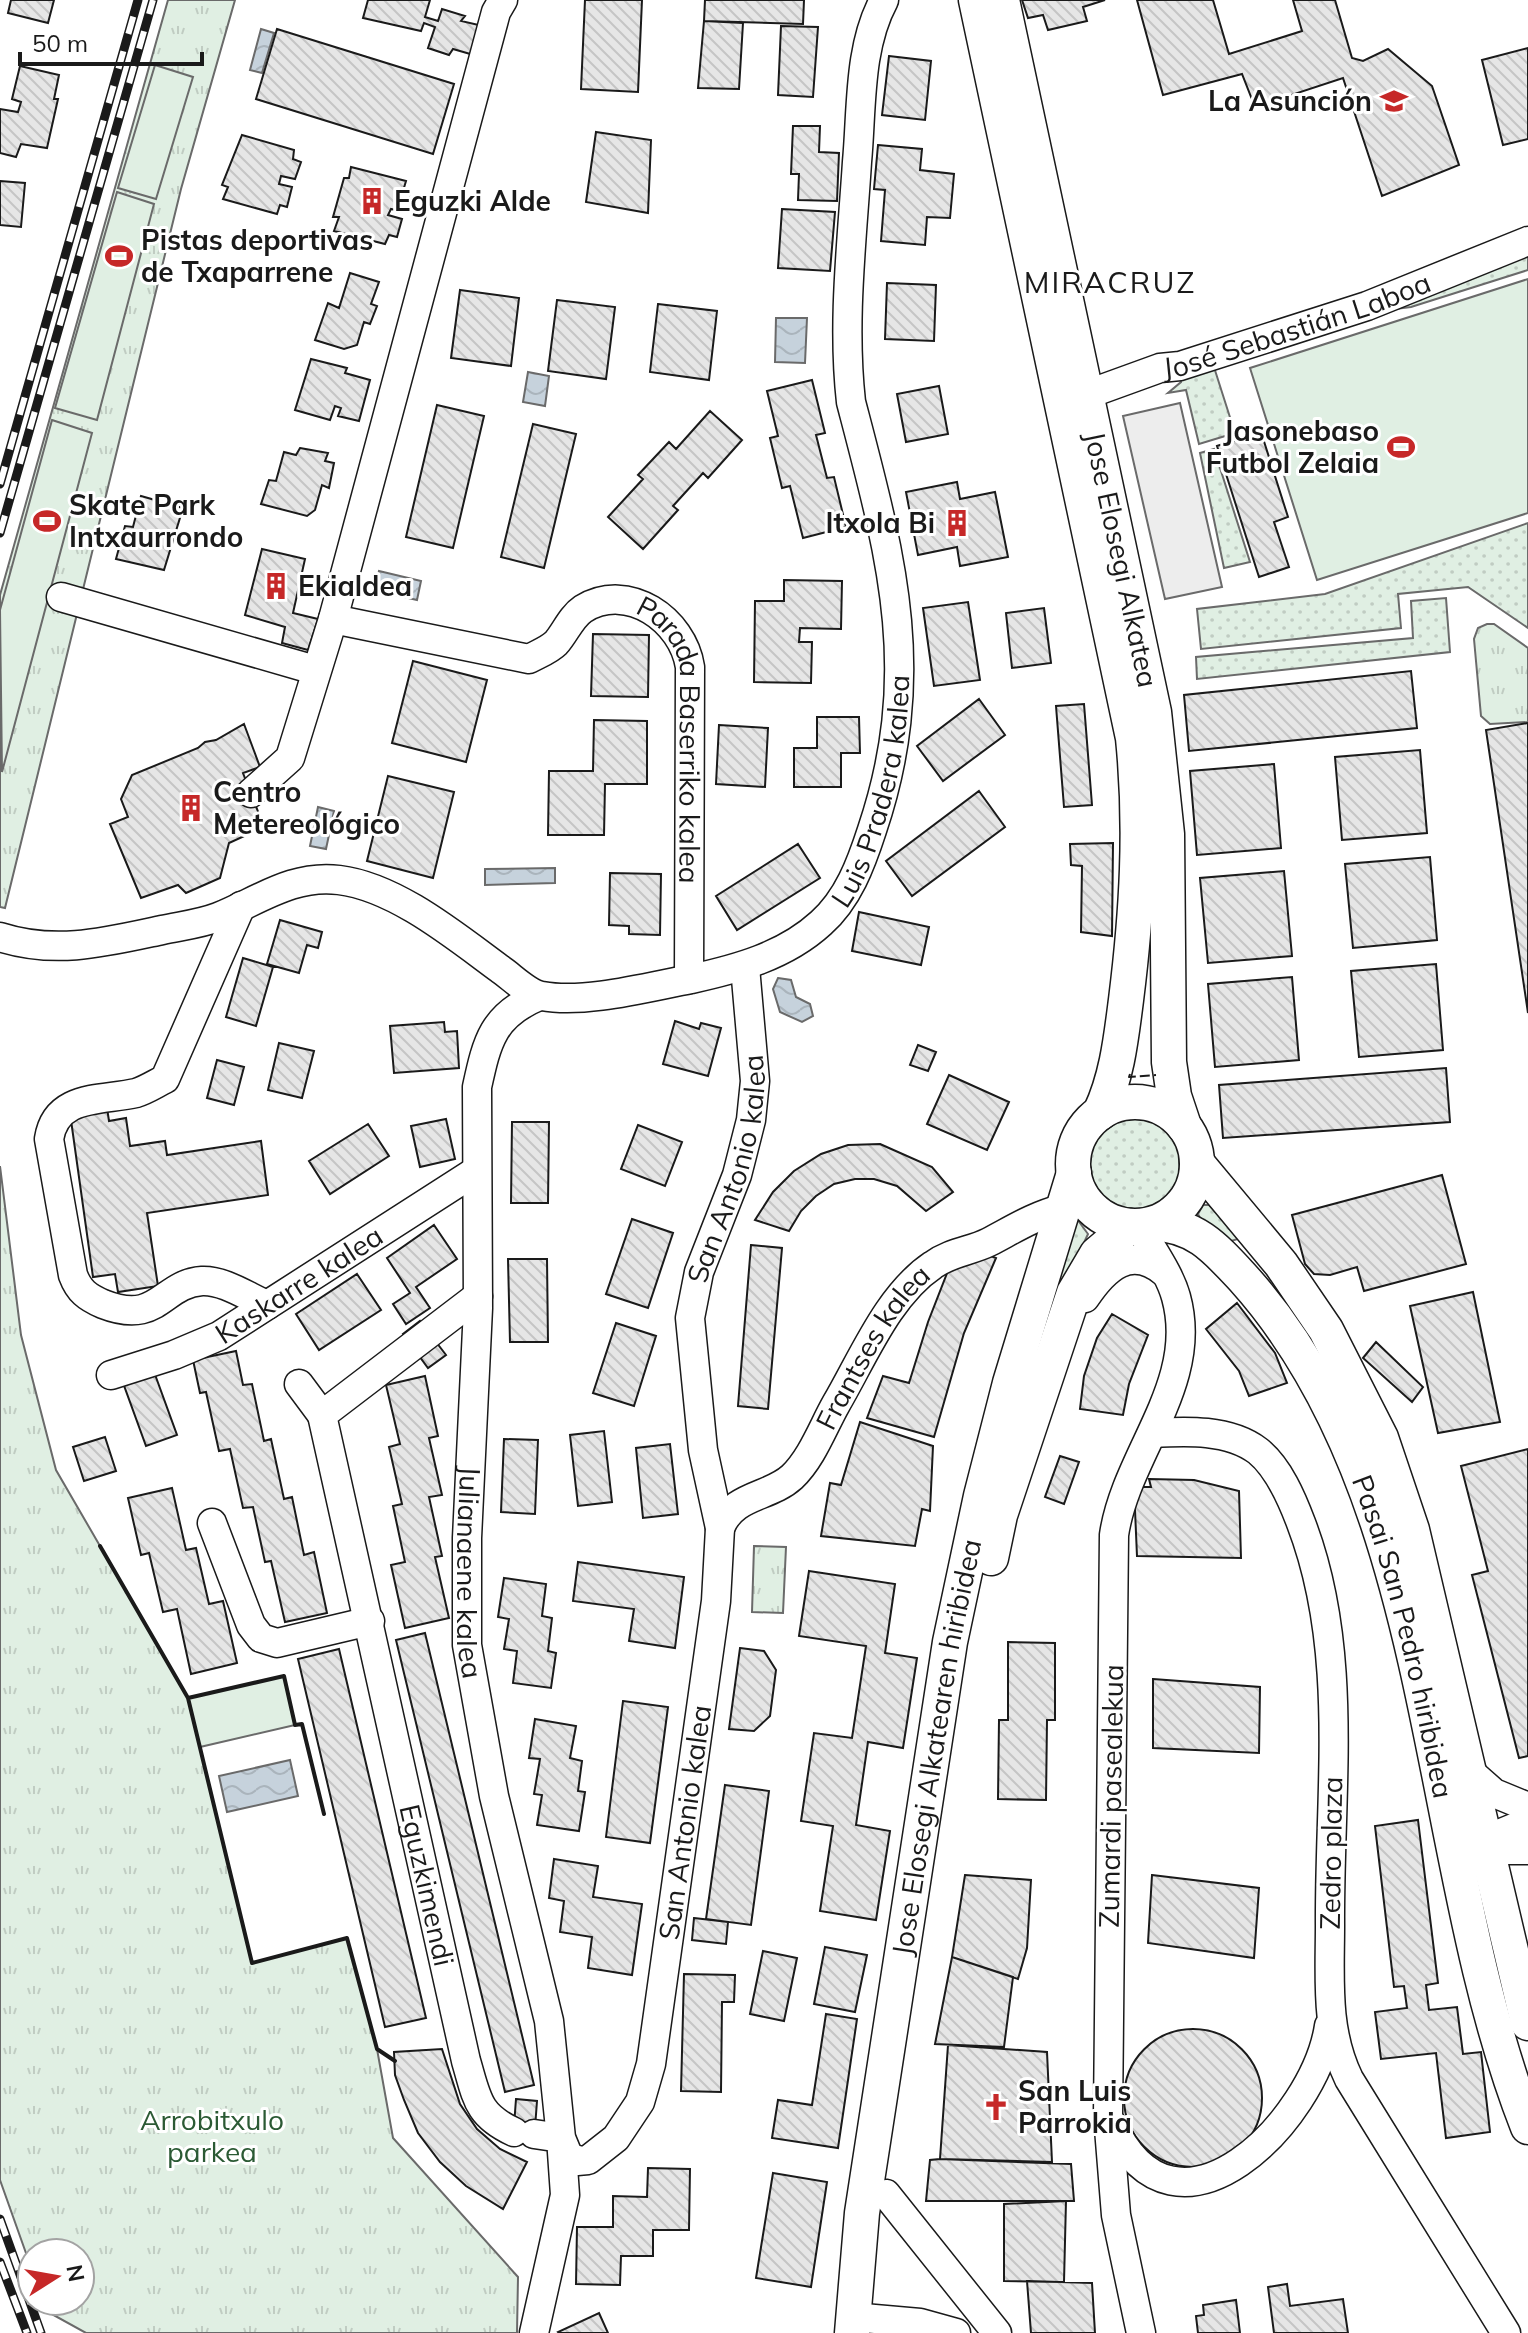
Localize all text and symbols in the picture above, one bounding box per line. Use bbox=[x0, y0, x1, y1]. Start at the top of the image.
scale bar bbox=[20, 16, 202, 66]
text: 50 m bbox=[32, 28, 88, 58]
place label: La Asunción bbox=[1208, 83, 1372, 118]
school or university icon: La Asunción bbox=[1379, 86, 1409, 116]
place label: Eguzki Alde bbox=[394, 183, 551, 218]
building icon: Eguzki Alde bbox=[357, 186, 387, 216]
place label: Pistas deportivas de Txaparrene bbox=[141, 222, 373, 289]
sports icon: Pistas deportivas de Txaparrene bbox=[104, 241, 134, 271]
district label: MIRACRUZ bbox=[1024, 263, 1196, 301]
street label: José Sebastián Laboa bbox=[1161, 264, 1435, 385]
place label: Jasonebaso Futbol Zelaia bbox=[1206, 413, 1379, 480]
street label: Jose Elosegi Alkatea bbox=[1078, 428, 1166, 691]
sports icon: Jasonebaso Futbol Zelaia bbox=[1386, 432, 1416, 462]
place label: Skate Park Intxaurrondo bbox=[69, 487, 243, 554]
place label: Itxola Bi bbox=[826, 505, 935, 540]
sports icon: Skate Park Intxaurrondo bbox=[32, 506, 62, 536]
building icon: Itxola Bi bbox=[942, 508, 972, 538]
place label: Ekialdea bbox=[298, 568, 412, 603]
building icon: Ekialdea bbox=[261, 571, 291, 601]
street label: Parada Baserriko kalea bbox=[631, 588, 708, 884]
street label: Luis Pradera kalea bbox=[823, 674, 916, 914]
place label: Centro Metereológico bbox=[213, 774, 400, 841]
building icon: Centro Metereológico bbox=[176, 793, 206, 823]
street label: San Antonio kalea bbox=[679, 1053, 772, 1286]
street label: Kaskarre kalea bbox=[208, 1218, 389, 1351]
street label: Frantses kalea bbox=[808, 1257, 937, 1435]
street label: Julianaene kalea bbox=[450, 1465, 491, 1681]
street label: Pasai San Pedro hiribidea bbox=[1345, 1470, 1461, 1801]
street label: Jose Elosegi Alkatearen hiribidea bbox=[884, 1536, 988, 1958]
street label: Zumardi pasealekua bbox=[1091, 1664, 1130, 1928]
street label: San Antonio kalea bbox=[651, 1703, 718, 1942]
street label: Zedro plaza bbox=[1312, 1776, 1349, 1930]
street label: Eguzkimendi bbox=[392, 1801, 462, 1969]
place label: San Luis Parrokia bbox=[1018, 2073, 1132, 2140]
church icon: San Luis Parrokia bbox=[981, 2092, 1011, 2122]
park label: Arrobitxulo parkea bbox=[140, 2102, 284, 2169]
north arrow bbox=[16, 2237, 96, 2317]
text: N bbox=[60, 2262, 91, 2284]

